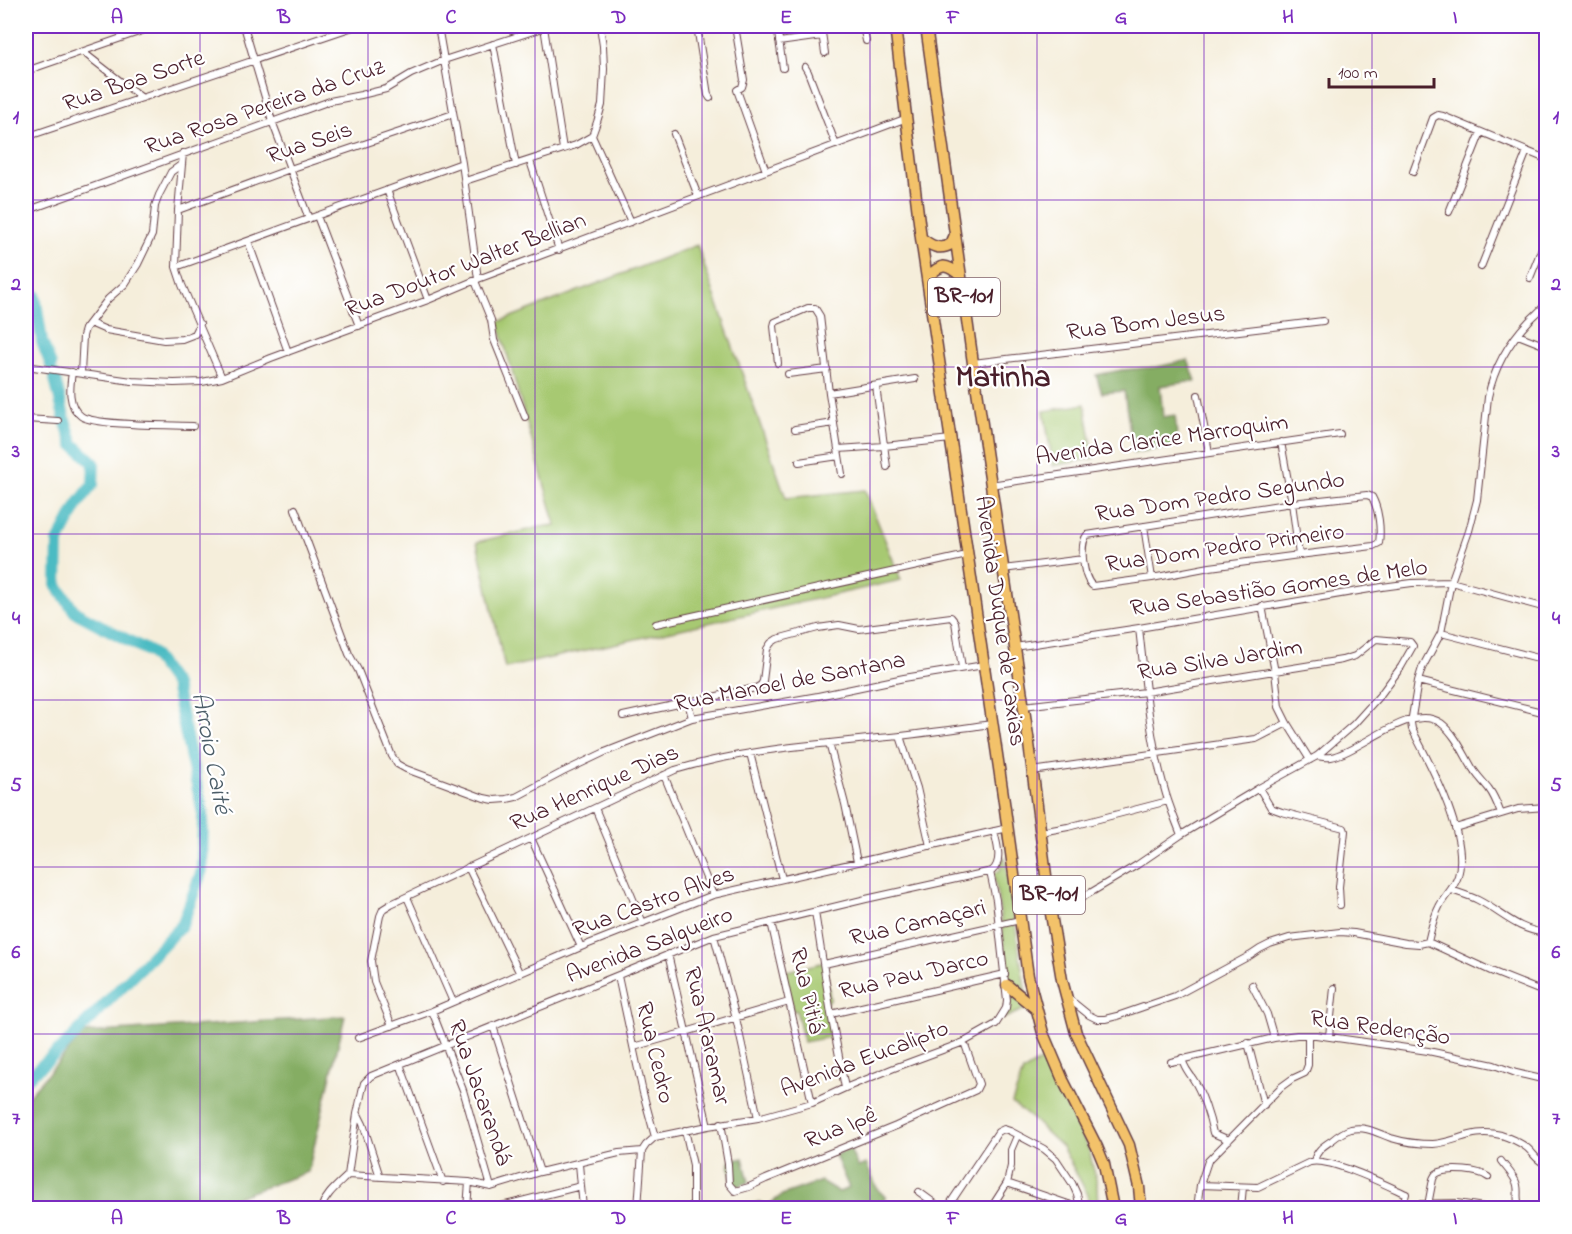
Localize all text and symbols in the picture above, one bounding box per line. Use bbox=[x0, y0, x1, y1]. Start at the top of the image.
text: A bbox=[111, 4, 123, 33]
text: B bbox=[276, 4, 291, 33]
text: C bbox=[446, 4, 457, 33]
text: D bbox=[611, 4, 626, 33]
text: E bbox=[780, 4, 792, 33]
text: F bbox=[946, 4, 960, 33]
text: G bbox=[1115, 4, 1128, 33]
text: H bbox=[1282, 4, 1294, 33]
text: I bbox=[1453, 4, 1458, 33]
street label: Rua Boa Sorte bbox=[59, 41, 210, 123]
street label: Rua Rosa Pereira da Cruz bbox=[140, 50, 391, 166]
scale bar bbox=[1329, 51, 1434, 89]
text: 100 m bbox=[1338, 61, 1378, 87]
text: 1 bbox=[13, 104, 20, 133]
text: 1 bbox=[1553, 104, 1560, 133]
street label: Rua Seis bbox=[262, 113, 358, 175]
street label: Rua Doutor Walter Bellian bbox=[340, 204, 592, 328]
text: 2 bbox=[10, 271, 21, 300]
text: 2 bbox=[1550, 271, 1561, 300]
road number: BR-101 bbox=[928, 278, 1000, 316]
street label: Rua Bom Jesus bbox=[1065, 297, 1227, 351]
district label: Matinha bbox=[955, 357, 1051, 401]
street label: Avenida Clarice Marroquim bbox=[1033, 406, 1291, 476]
text: 3 bbox=[11, 438, 20, 467]
text: 3 bbox=[1551, 438, 1560, 467]
street label: Rua Dom Pedro Segundo bbox=[1093, 463, 1347, 533]
street label: Avenida Duque de Caxias bbox=[964, 494, 1034, 748]
street label: Rua Dom Pedro Primeiro bbox=[1103, 515, 1347, 583]
street label: Rua Sebastião Gomes de Melo bbox=[1128, 551, 1430, 627]
text: 4 bbox=[12, 605, 21, 634]
text: 4 bbox=[1552, 605, 1561, 634]
street label: Rua Silva Jardim bbox=[1135, 631, 1305, 691]
street label: Rua Manoel de Santana bbox=[671, 643, 909, 723]
water label: Arroio Caité bbox=[180, 689, 241, 819]
street label: Rua Henrique Dias bbox=[505, 736, 685, 842]
text: 5 bbox=[10, 772, 22, 801]
text: 5 bbox=[1550, 772, 1562, 801]
street label: Rua Castro Alves bbox=[568, 857, 740, 949]
road number: BR-101 bbox=[1013, 876, 1085, 914]
street label: Rua Camaçari bbox=[846, 891, 990, 957]
street label: Avenida Salgueiro bbox=[562, 898, 738, 994]
text: 6 bbox=[12, 939, 21, 968]
text: 6 bbox=[1552, 939, 1561, 968]
street label: Rua Pau Darco bbox=[836, 942, 992, 1010]
street label: Rua Pitiá bbox=[779, 945, 833, 1037]
street label: Rua Araramar bbox=[673, 964, 739, 1109]
street label: Rua Cedro bbox=[625, 999, 683, 1107]
street label: Rua Redenção bbox=[1308, 1002, 1452, 1056]
street label: Avenida Eucalipto bbox=[776, 1012, 954, 1108]
street label: Rua Jacarandá bbox=[438, 1015, 520, 1171]
street label: Rua Ipê bbox=[800, 1099, 883, 1159]
text: 7 bbox=[12, 1105, 21, 1134]
text: 7 bbox=[1552, 1105, 1561, 1134]
text: A bbox=[111, 1205, 123, 1234]
text: B bbox=[276, 1205, 291, 1234]
text: C bbox=[446, 1205, 457, 1234]
text: D bbox=[611, 1205, 626, 1234]
text: E bbox=[780, 1205, 792, 1234]
text: F bbox=[946, 1205, 960, 1234]
text: G bbox=[1115, 1205, 1128, 1234]
text: H bbox=[1282, 1205, 1294, 1234]
text: I bbox=[1453, 1205, 1458, 1234]

